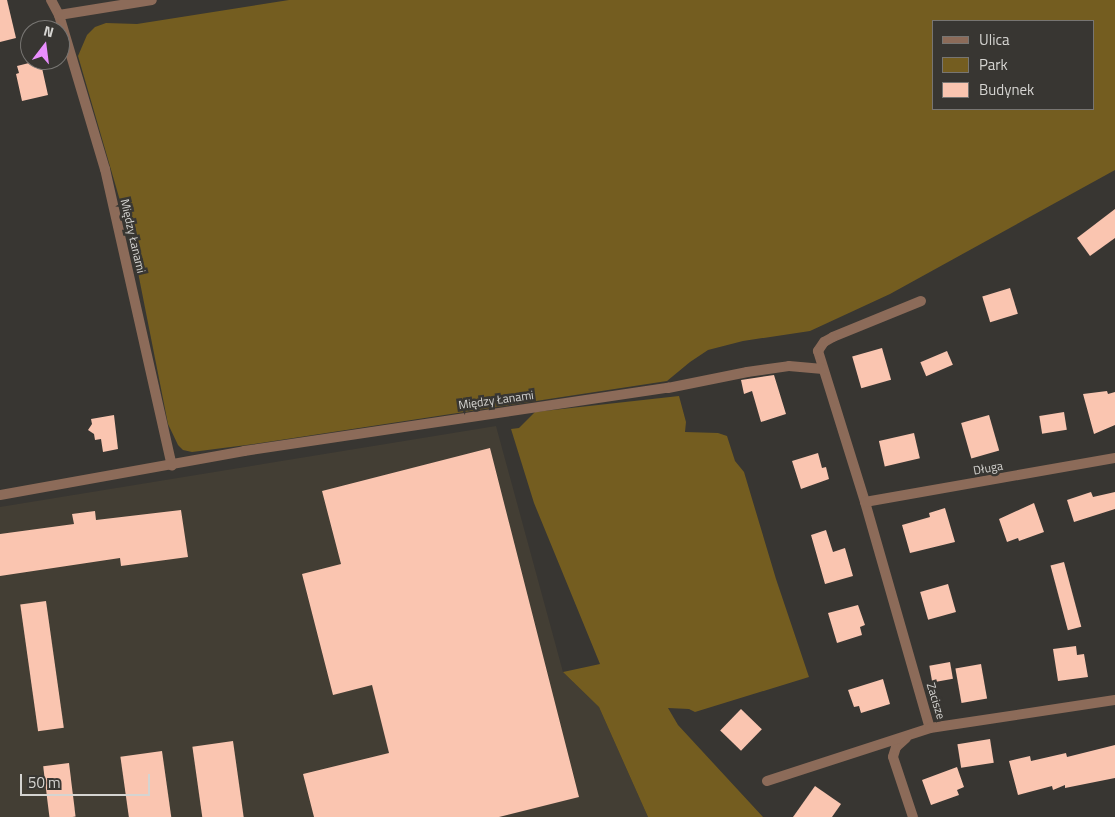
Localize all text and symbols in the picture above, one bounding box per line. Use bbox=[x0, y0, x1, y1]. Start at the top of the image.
north arrow bbox=[20, 20, 70, 70]
text: N bbox=[41, 20, 56, 42]
legend bbox=[932, 20, 1095, 110]
text: Ulica bbox=[979, 28, 1009, 51]
text: Park bbox=[979, 53, 1008, 76]
text: Budynek bbox=[979, 78, 1034, 101]
street label: Między Łanami bbox=[117, 197, 149, 275]
street label: Między Łanami bbox=[457, 388, 535, 412]
street label: Długa bbox=[972, 458, 1004, 478]
street label: Zacisze bbox=[924, 681, 948, 721]
scale bar bbox=[22, 764, 152, 796]
text: 50 m bbox=[28, 771, 61, 794]

